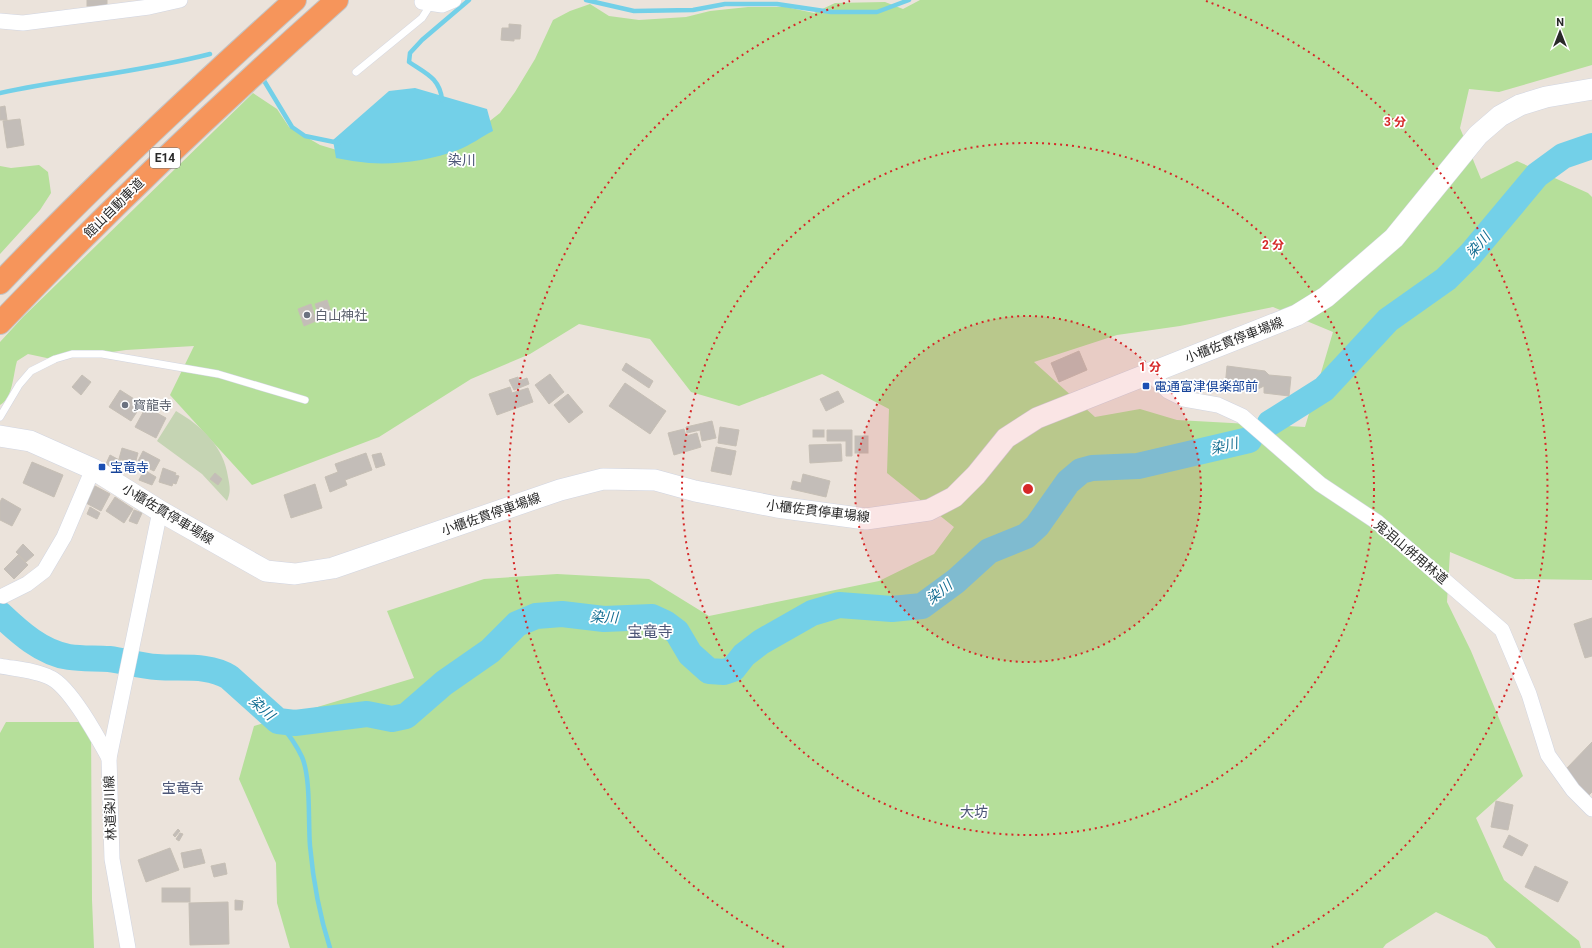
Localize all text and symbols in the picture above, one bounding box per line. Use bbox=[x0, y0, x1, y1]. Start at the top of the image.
north arrow bbox=[1540, 12, 1580, 52]
text: N bbox=[1556, 16, 1564, 29]
text: 3 分 bbox=[1384, 115, 1406, 129]
road number: E14 bbox=[150, 148, 180, 168]
district label: 染川 bbox=[448, 152, 476, 168]
street label: 館山自動車道 bbox=[81, 175, 147, 241]
water label: 染川 bbox=[1463, 228, 1495, 261]
text: 2 分 bbox=[1262, 238, 1284, 252]
place label: 白山神社 bbox=[315, 308, 367, 323]
marker: 白山神社 bbox=[302, 310, 312, 320]
street label: 小櫃佐貫停車場線 bbox=[1183, 314, 1285, 366]
text: 1 分 bbox=[1139, 360, 1161, 374]
place label: 電通富津倶楽部前 bbox=[1154, 379, 1258, 394]
marker: 電通富津倶楽部前 bbox=[1141, 381, 1151, 391]
place label: 寳龍寺 bbox=[133, 398, 172, 413]
marker: 寳龍寺 bbox=[120, 400, 130, 410]
water label: 染川 bbox=[1209, 435, 1241, 457]
place label: 宝竜寺 bbox=[110, 460, 149, 475]
marker: 宝竜寺 bbox=[97, 462, 107, 472]
street label: 小櫃佐貫停車場線 bbox=[120, 481, 216, 547]
centre of rings bbox=[1021, 482, 1035, 496]
street label: 小櫃佐貫停車場線 bbox=[439, 490, 543, 538]
street label: 小櫃佐貫停車場線 bbox=[765, 497, 871, 525]
street label: 鬼泪山併用林道 bbox=[1371, 517, 1451, 587]
water label: 染川 bbox=[923, 576, 956, 607]
water label: 染川 bbox=[590, 609, 620, 626]
district label: 宝竜寺 bbox=[627, 623, 673, 641]
water label: 染川 bbox=[246, 693, 279, 725]
street label: 林道染川線 bbox=[101, 775, 119, 841]
district label: 宝竜寺 bbox=[162, 780, 204, 796]
district label: 大坊 bbox=[960, 804, 988, 820]

